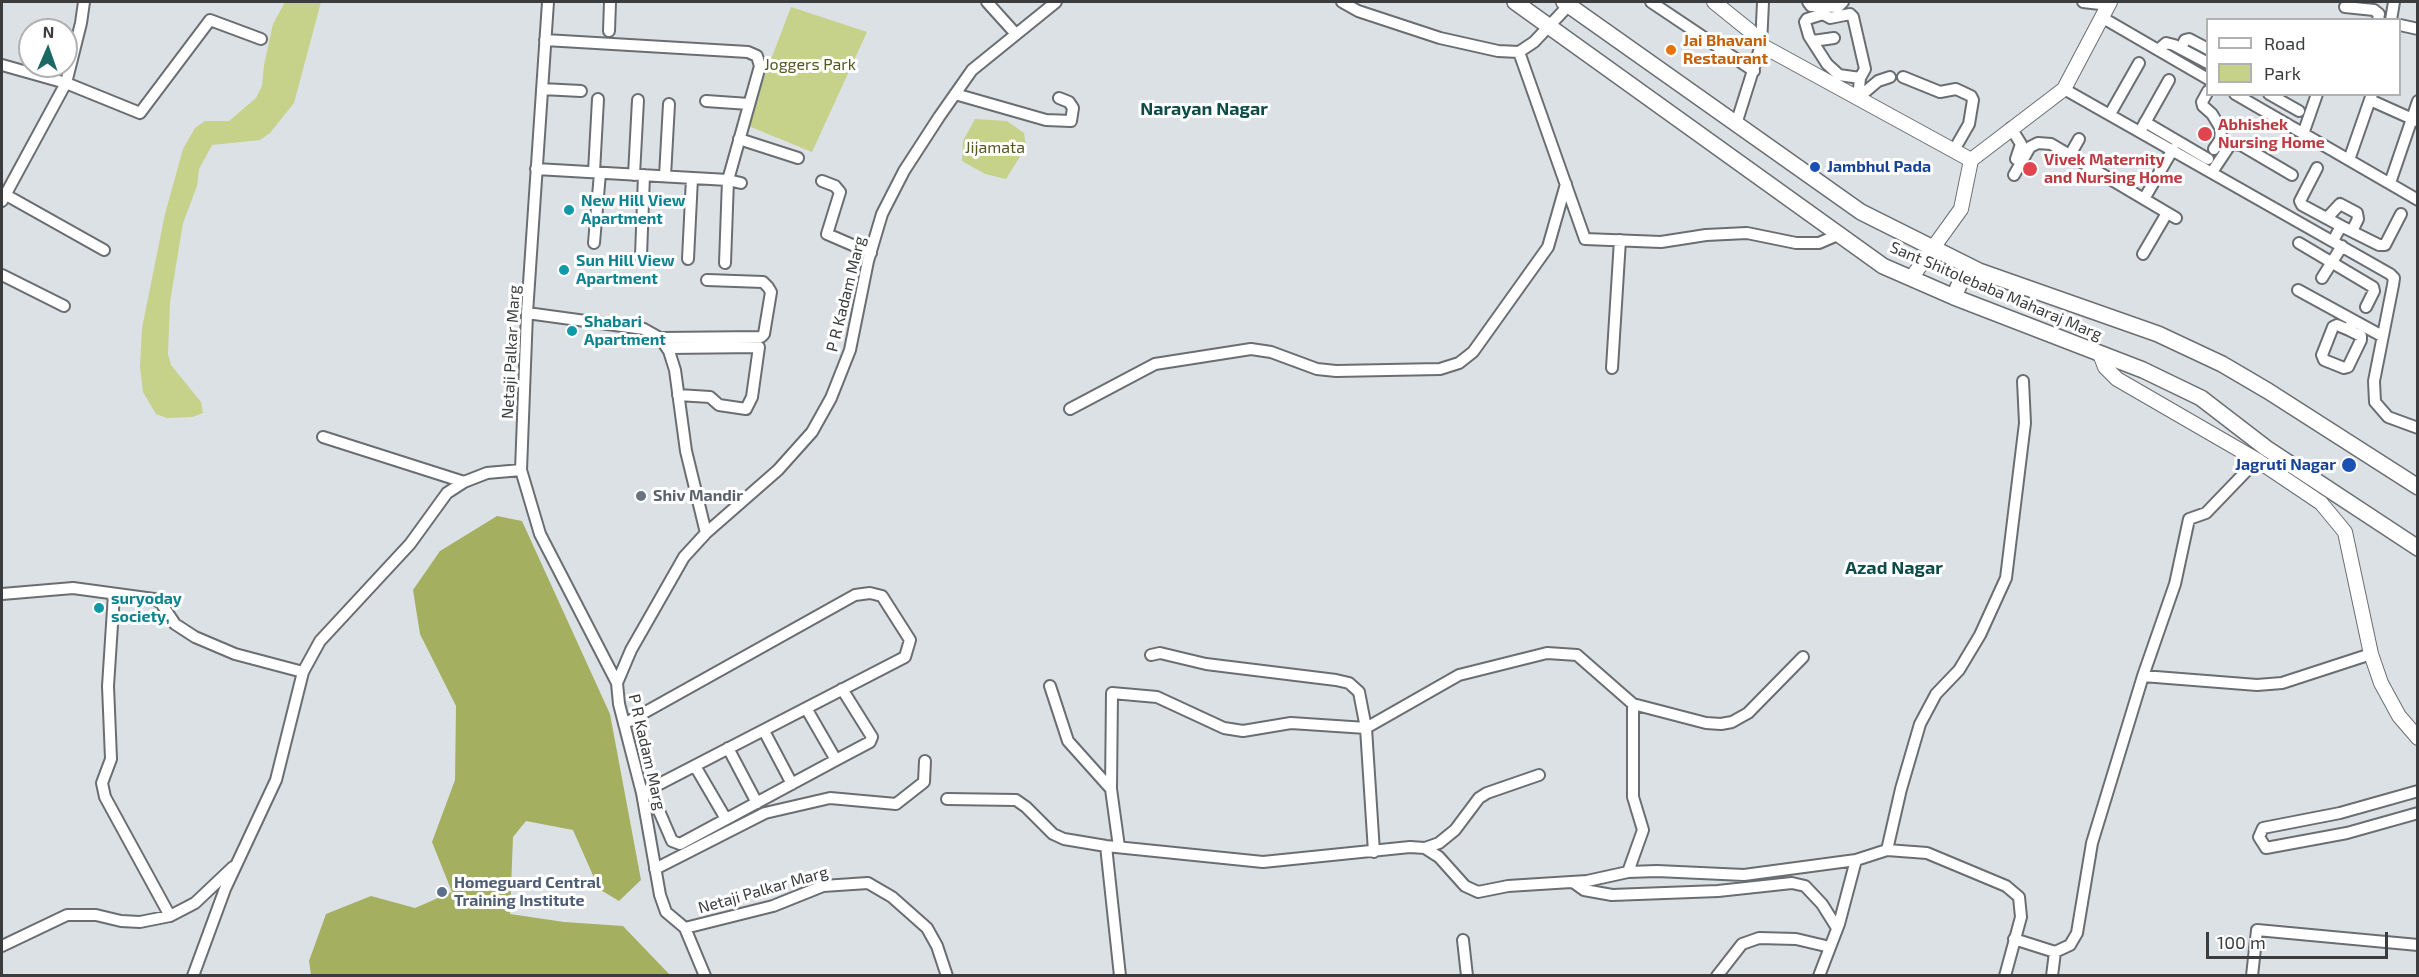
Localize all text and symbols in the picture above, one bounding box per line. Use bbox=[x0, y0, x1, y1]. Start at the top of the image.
north arrow bbox=[18, 18, 78, 78]
legend bbox=[2206, 18, 2401, 96]
text: N bbox=[42, 22, 55, 41]
place label: Jai Bhavani Restaurant bbox=[1683, 31, 1768, 69]
text: Road bbox=[2264, 32, 2305, 54]
marker: Jai Bhavani Restaurant bbox=[1664, 43, 1678, 57]
park label: Joggers Park bbox=[764, 55, 856, 75]
text: Park bbox=[2264, 62, 2301, 84]
district label: Narayan Nagar bbox=[1140, 98, 1268, 120]
place label: Abhishek Nursing Home bbox=[2218, 115, 2325, 153]
marker: Abhishek Nursing Home bbox=[2196, 125, 2214, 143]
park label: Jijamata bbox=[965, 138, 1025, 158]
place label: Vivek Maternity and Nursing Home bbox=[2044, 150, 2183, 188]
place label: Jambhul Pada bbox=[1827, 157, 1931, 177]
marker: Jambhul Pada bbox=[1808, 160, 1822, 174]
marker: Vivek Maternity and Nursing Home bbox=[2021, 160, 2039, 178]
place label: New Hill View Apartment bbox=[581, 191, 685, 229]
marker: New Hill View Apartment bbox=[562, 203, 576, 217]
street label: P R Kadam Marg bbox=[822, 234, 870, 354]
street label: Sant Shitolebaba Maharaj Marg bbox=[1887, 237, 2105, 345]
place label: Sun Hill View Apartment bbox=[576, 251, 675, 289]
marker: Sun Hill View Apartment bbox=[557, 263, 571, 277]
street label: Netaji Palkar Marg bbox=[498, 284, 524, 420]
place label: Shabari Apartment bbox=[584, 312, 666, 350]
marker: Shabari Apartment bbox=[565, 324, 579, 338]
place label: Jagruti Nagar bbox=[2235, 455, 2336, 475]
marker: Jagruti Nagar bbox=[2340, 456, 2358, 474]
place label: Shiv Mandir bbox=[653, 486, 743, 506]
marker: Shiv Mandir bbox=[634, 489, 648, 503]
district label: Azad Nagar bbox=[1845, 557, 1943, 579]
place label: suryoday society, bbox=[111, 589, 182, 627]
marker: suryoday society, bbox=[92, 601, 106, 615]
street label: P R Kadam Marg bbox=[624, 692, 670, 812]
street label: Netaji Palkar Marg bbox=[696, 862, 830, 918]
place label: Homeguard Central Training Institute bbox=[454, 873, 601, 911]
marker: Homeguard Central Training Institute bbox=[435, 885, 449, 899]
scale bar bbox=[2209, 920, 2390, 958]
text: 100 m bbox=[2217, 931, 2266, 953]

